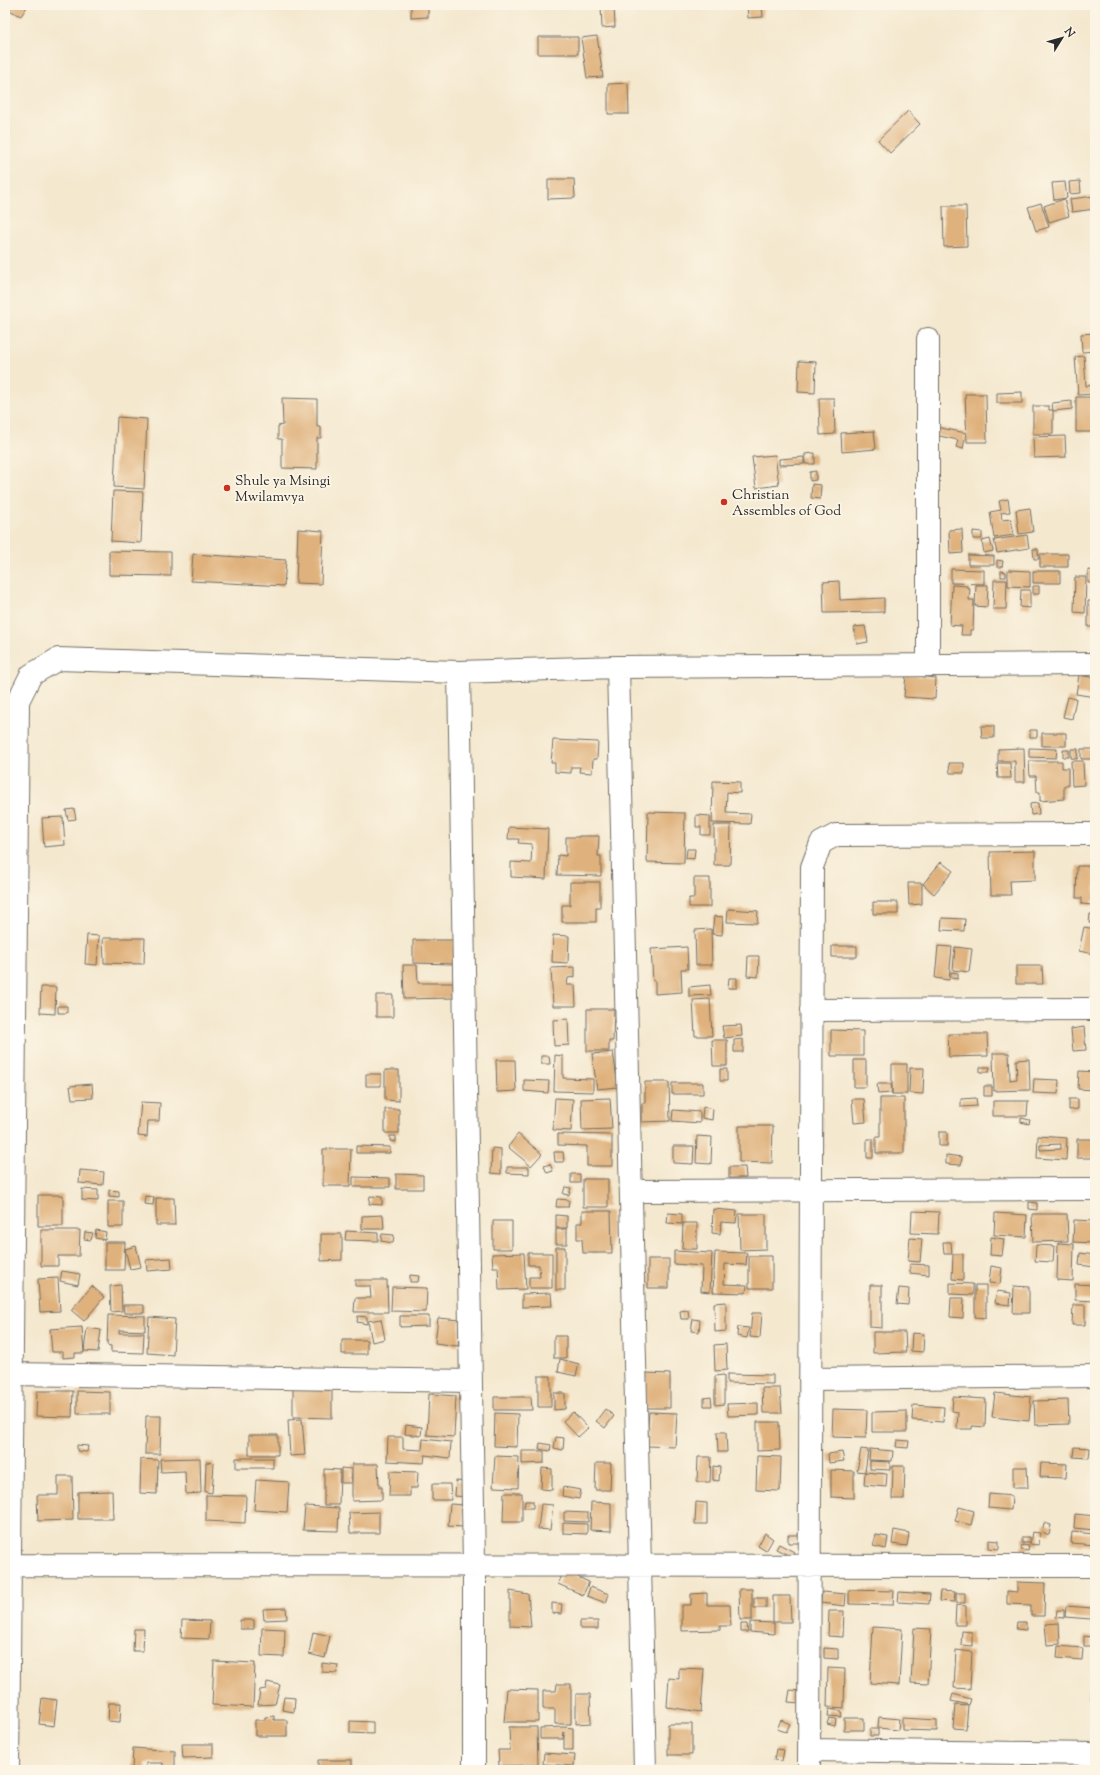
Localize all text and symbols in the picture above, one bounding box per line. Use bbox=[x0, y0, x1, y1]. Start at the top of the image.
north arrow bbox=[1042, 18, 1082, 58]
text: N bbox=[1060, 23, 1078, 41]
place label: Shule ya Msingi Mwilamvya bbox=[235, 472, 330, 508]
marker: Shule ya Msingi Mwilamvya bbox=[222, 483, 232, 493]
place label: Christian Assembles of God bbox=[732, 486, 841, 522]
marker: Christian Assembles of God bbox=[719, 497, 729, 507]

